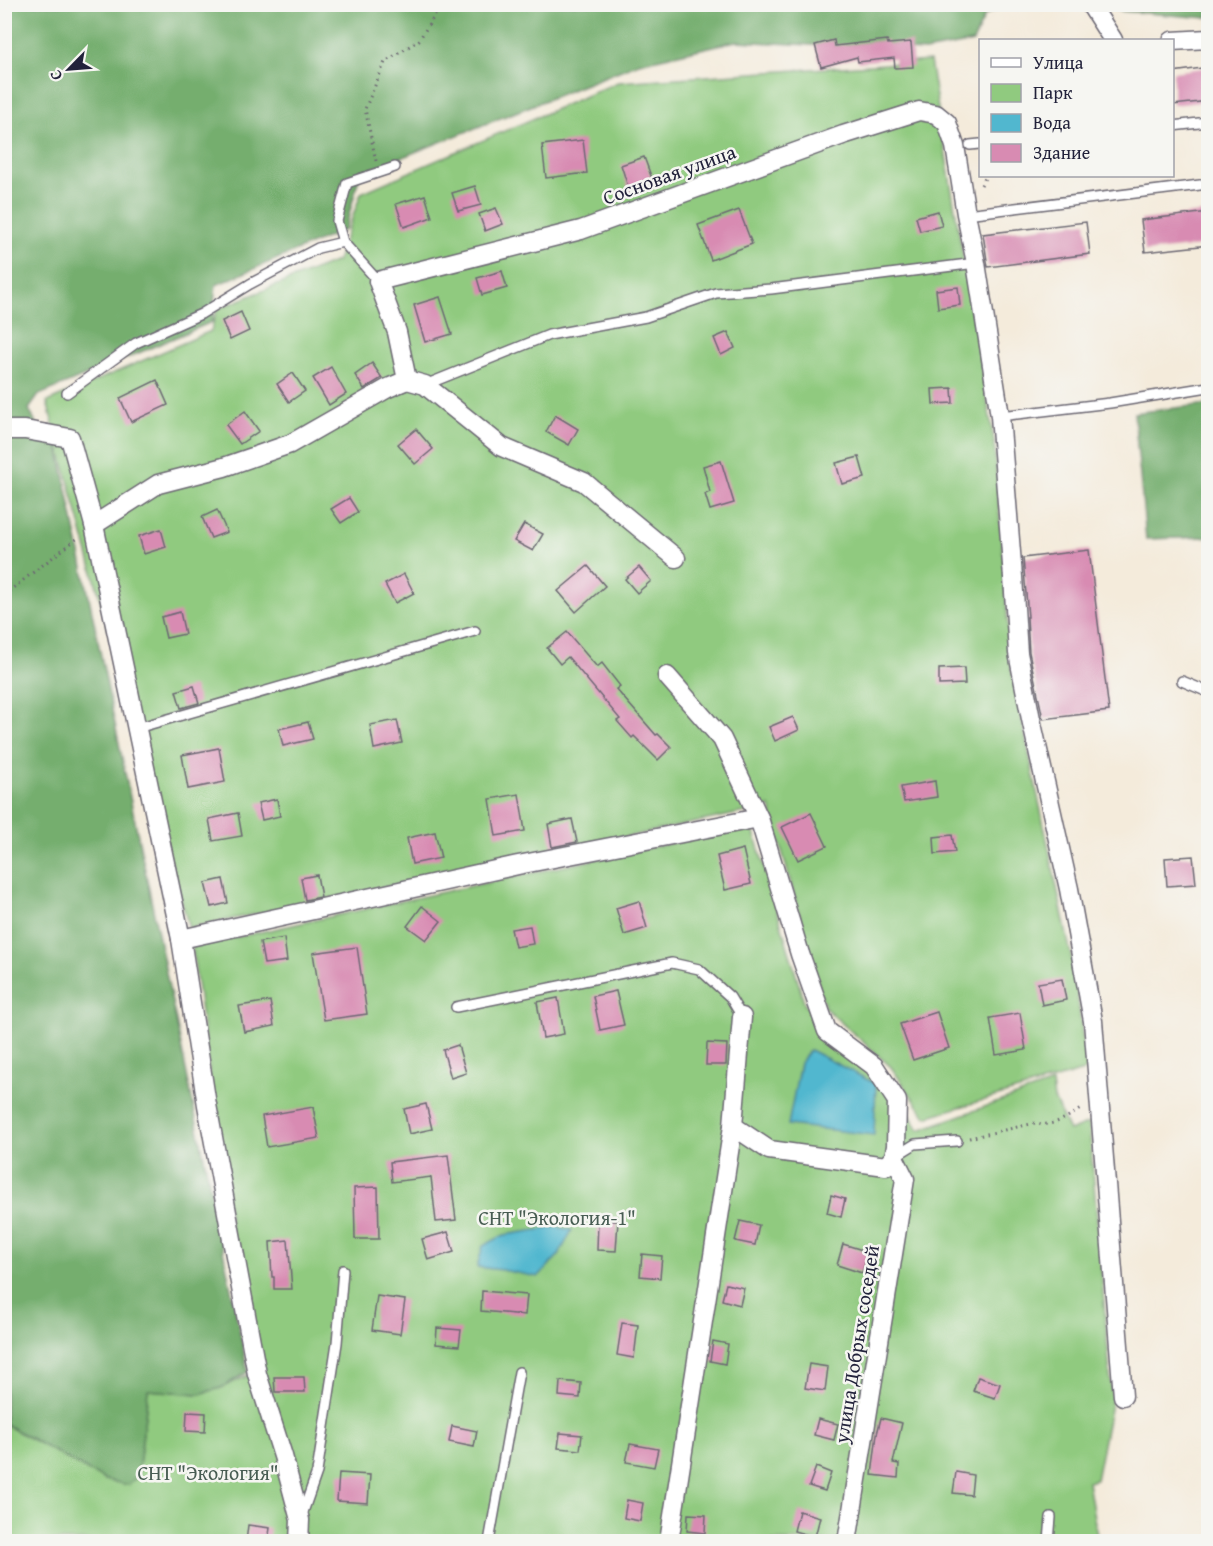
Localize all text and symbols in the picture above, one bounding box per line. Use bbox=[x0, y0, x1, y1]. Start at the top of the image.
north arrow bbox=[39, 39, 99, 99]
legend bbox=[979, 39, 1174, 177]
text: Улица bbox=[1033, 49, 1084, 76]
text: С bbox=[43, 66, 68, 85]
text: Парк bbox=[1033, 79, 1073, 106]
text: Вода bbox=[1033, 109, 1071, 136]
street label: Сосновая улица bbox=[598, 136, 740, 211]
text: Здание bbox=[1033, 139, 1090, 166]
park label: СНТ "Экология-1" bbox=[478, 1203, 636, 1232]
street label: улица Добрых соседей bbox=[826, 1243, 886, 1446]
park label: СНТ "Экология" bbox=[137, 1458, 279, 1487]

